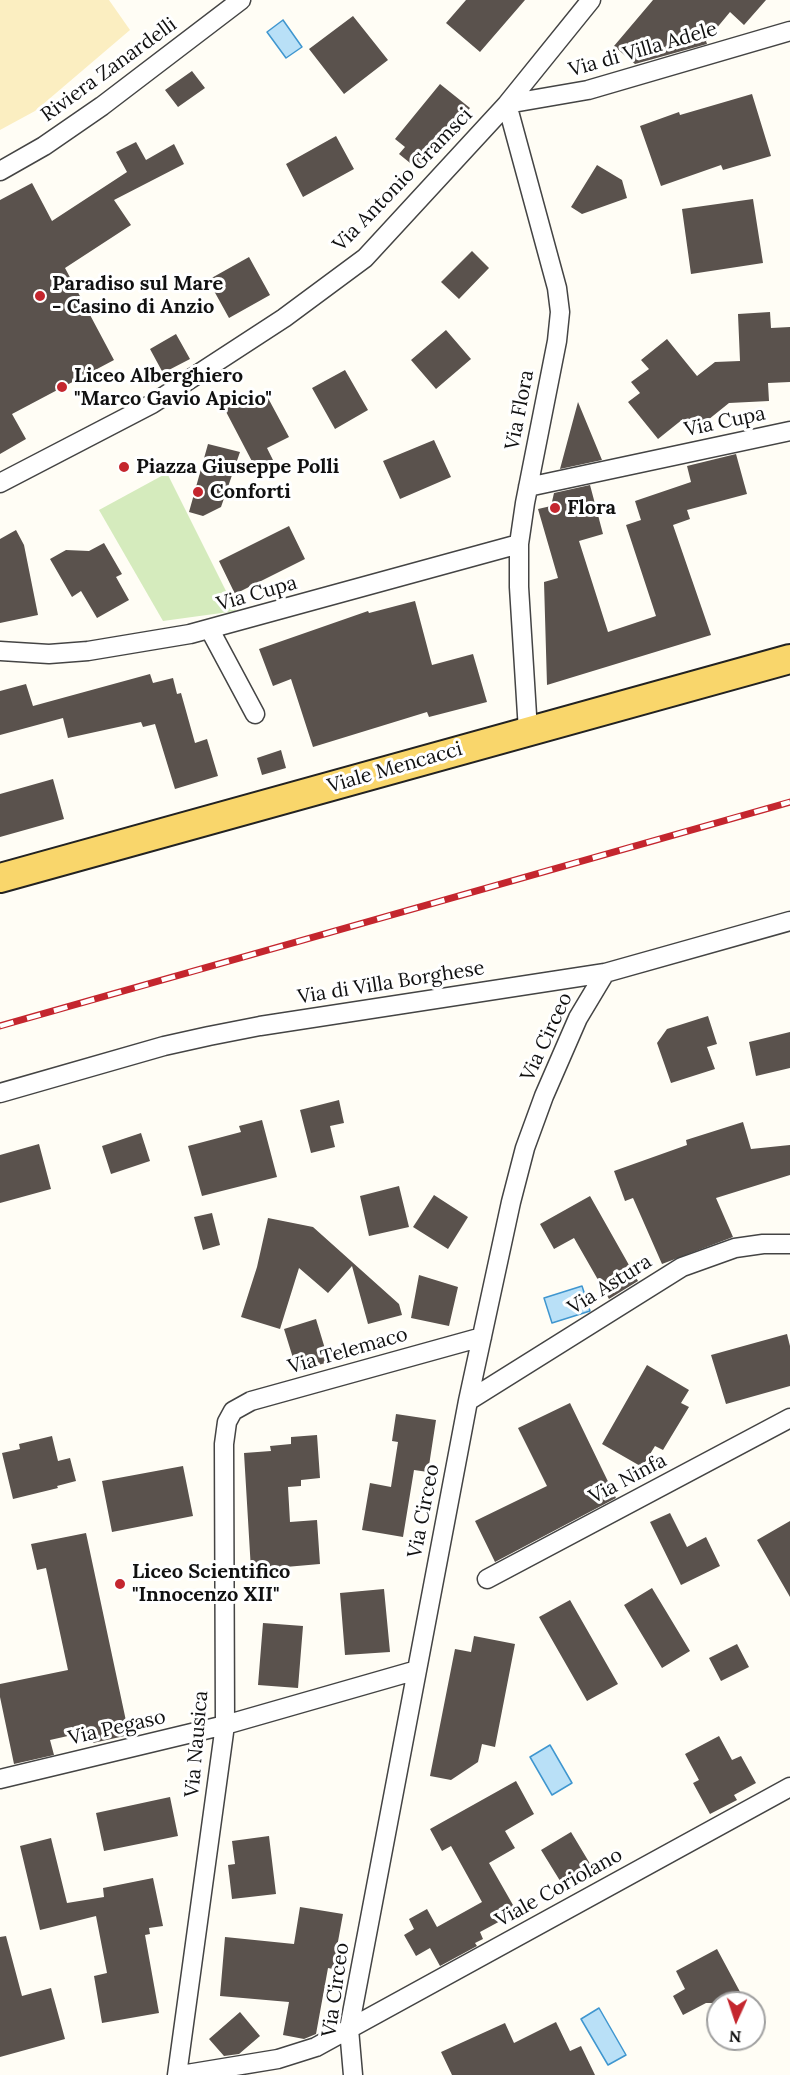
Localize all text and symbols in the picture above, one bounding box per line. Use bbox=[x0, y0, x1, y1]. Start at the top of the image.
street label: Riviera Zanardelli bbox=[37, 13, 181, 127]
street label: Via di Villa Adele bbox=[566, 17, 720, 83]
street label: Via Antonio Gramsci bbox=[328, 103, 478, 257]
place label: Paradiso sul Mare - Casino di Anzio bbox=[52, 272, 223, 319]
marker: Paradiso sul Mare - Casino di Anzio bbox=[33, 289, 47, 303]
place label: Liceo Alberghiero "Marco Gavio Apicio" bbox=[74, 364, 272, 411]
street label: Via Flora bbox=[501, 368, 539, 452]
marker: Liceo Alberghiero "Marco Gavio Apicio" bbox=[55, 380, 69, 394]
street label: Via Cupa bbox=[682, 402, 768, 442]
place label: Piazza Giuseppe Polli bbox=[136, 455, 339, 479]
marker: Piazza Giuseppe Polli bbox=[117, 460, 131, 474]
place label: Conforti bbox=[210, 480, 291, 504]
marker: Conforti bbox=[191, 485, 205, 499]
place label: Flora bbox=[567, 496, 616, 520]
marker: Flora bbox=[548, 501, 562, 515]
street label: Via Cupa bbox=[214, 571, 300, 617]
street label: Viale Mencacci bbox=[325, 737, 465, 799]
street label: Via di Villa Borghese bbox=[296, 956, 486, 1010]
street label: Via Circeo bbox=[516, 989, 578, 1085]
street label: Via Astura bbox=[564, 1250, 656, 1320]
street label: Via Telemaco bbox=[285, 1322, 411, 1380]
street label: Via Ninfa bbox=[585, 1449, 671, 1509]
street label: Via Circeo bbox=[403, 1462, 445, 1560]
place label: Liceo Scientifico "Innocenzo XII" bbox=[132, 1560, 290, 1607]
marker: Liceo Scientifico "Innocenzo XII" bbox=[113, 1577, 127, 1591]
street label: Via Nausica bbox=[180, 1690, 214, 1798]
street label: Via Pegaso bbox=[66, 1705, 168, 1751]
street label: Viale Coriolano bbox=[491, 1843, 627, 1933]
street label: Via Circeo bbox=[318, 1941, 354, 2039]
north arrow bbox=[706, 1991, 766, 2051]
text: N bbox=[728, 2027, 742, 2047]

